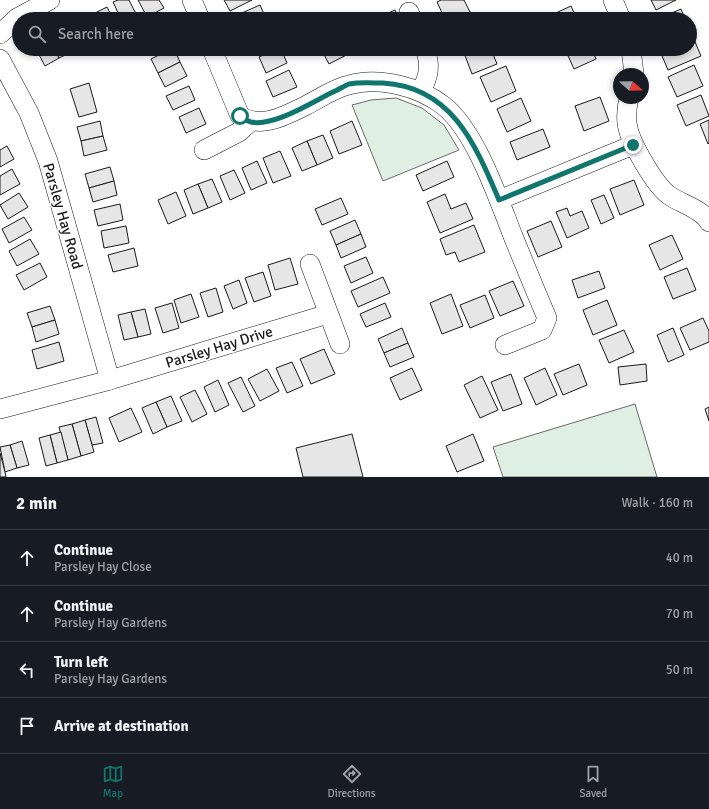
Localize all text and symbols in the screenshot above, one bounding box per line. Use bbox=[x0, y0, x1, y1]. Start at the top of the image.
search box bbox=[12, 12, 697, 56]
icon: search bbox=[26, 23, 48, 45]
text: Search here bbox=[58, 25, 134, 43]
north arrow bbox=[613, 68, 649, 104]
route start bbox=[231, 107, 249, 125]
route end bbox=[624, 136, 642, 154]
street label: Parsley Hay Road bbox=[39, 161, 87, 271]
street label: Parsley Hay Drive bbox=[163, 322, 275, 372]
text: 2 min bbox=[16, 493, 57, 514]
text: Walk · 160 m bbox=[622, 495, 693, 511]
text: Continue bbox=[54, 541, 113, 559]
icon: ahead bbox=[16, 547, 38, 569]
text: 40 m bbox=[666, 550, 693, 566]
text: Parsley Hay Close bbox=[54, 559, 152, 575]
text: Continue bbox=[54, 597, 113, 615]
icon: ahead bbox=[16, 603, 38, 625]
text: 70 m bbox=[666, 606, 693, 622]
text: Parsley Hay Gardens bbox=[54, 615, 167, 631]
text: Turn left bbox=[54, 653, 108, 671]
icon: left bbox=[16, 659, 38, 681]
text: 50 m bbox=[666, 662, 693, 678]
text: Parsley Hay Gardens bbox=[54, 671, 167, 687]
icon: arrive bbox=[16, 715, 38, 737]
text: Arrive at destination bbox=[54, 717, 189, 735]
tab: Map bbox=[102, 763, 124, 800]
tab: Directions bbox=[328, 763, 376, 800]
tab: Saved bbox=[579, 763, 607, 800]

